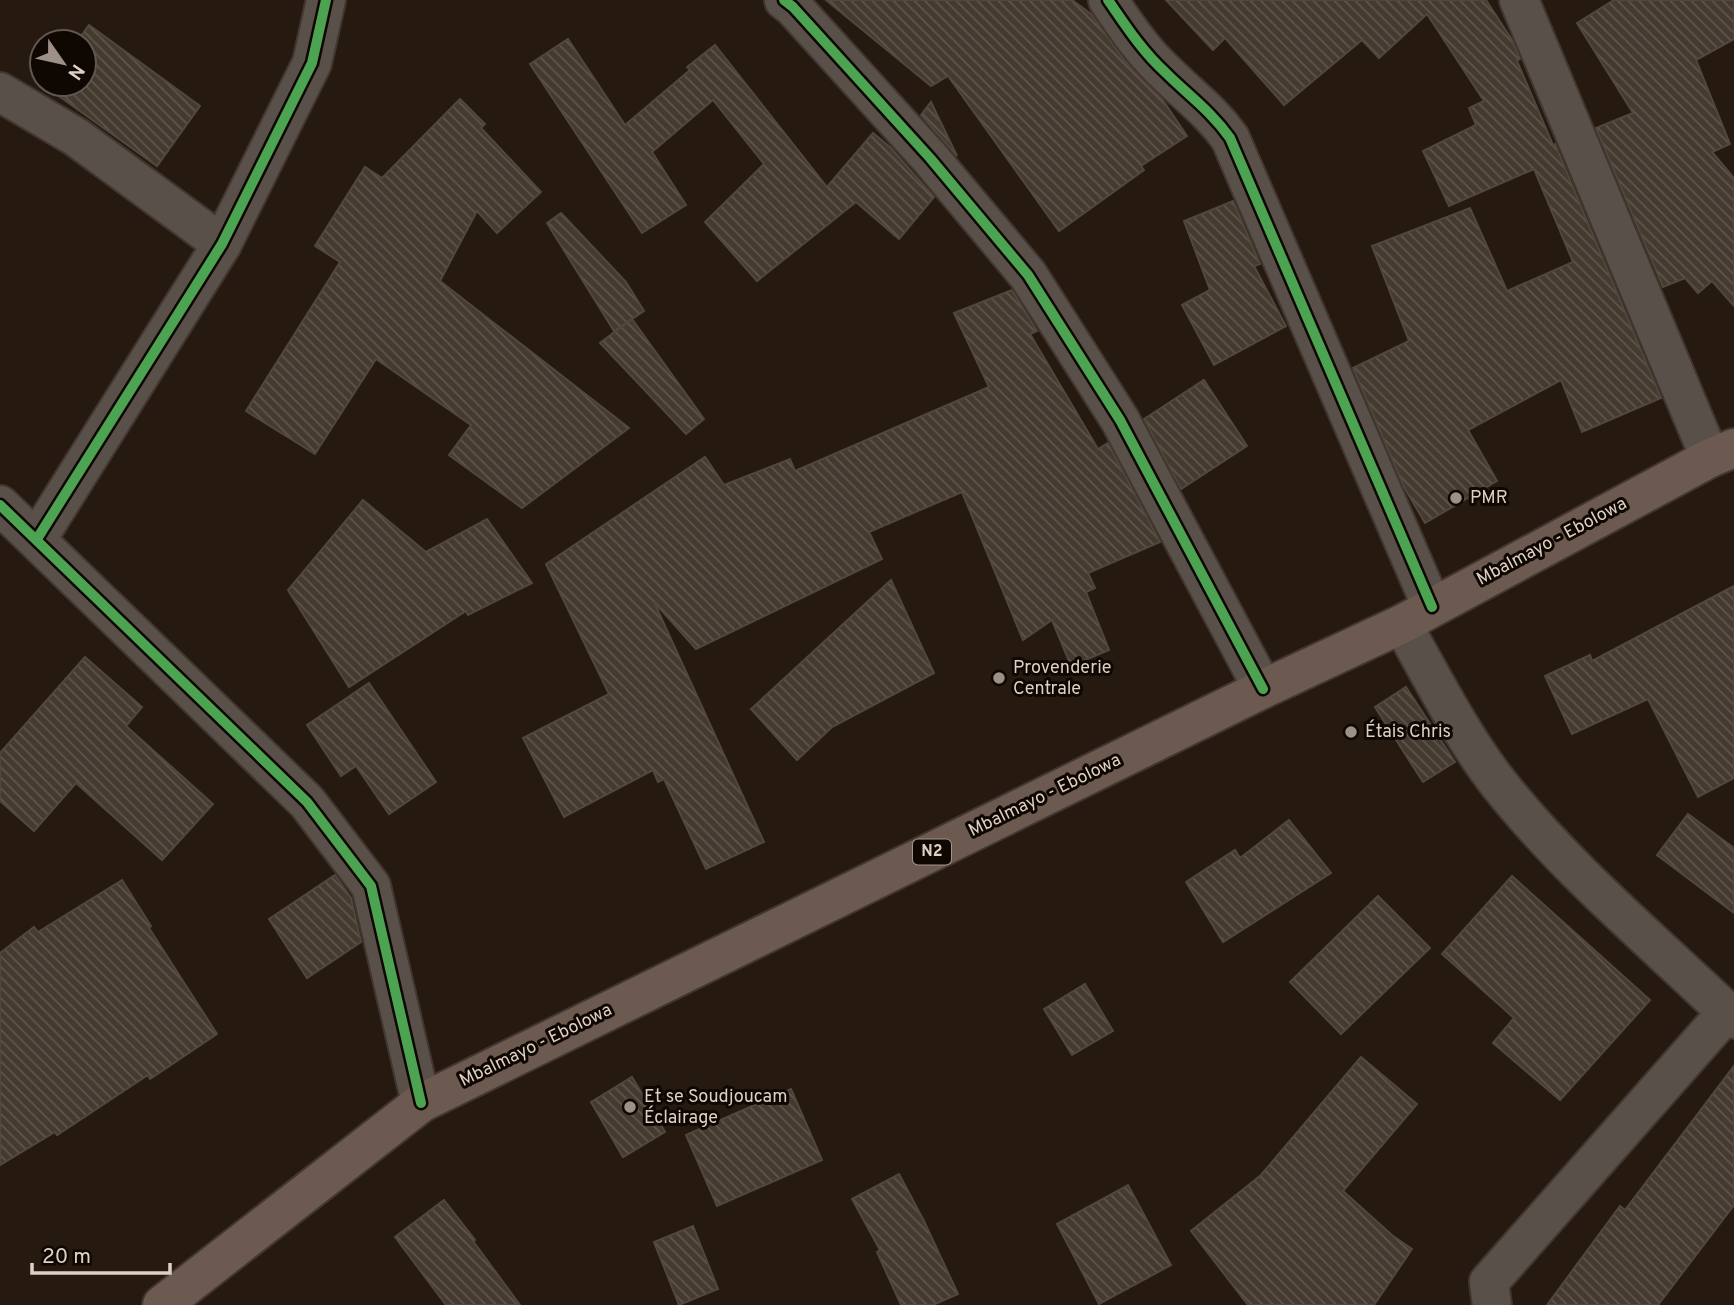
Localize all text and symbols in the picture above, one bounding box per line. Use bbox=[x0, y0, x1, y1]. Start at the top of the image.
north arrow bbox=[28, 28, 98, 98]
text: N bbox=[62, 59, 89, 84]
place label: PMR bbox=[1470, 487, 1508, 510]
marker: PMR bbox=[1448, 490, 1464, 506]
street label: Mbalmayo - Ebolowa bbox=[1473, 493, 1631, 591]
place label: Provenderie Centrale bbox=[1013, 657, 1111, 701]
marker: Provenderie Centrale bbox=[991, 670, 1007, 686]
place label: Étais Chris bbox=[1365, 719, 1451, 744]
marker: Étais Chris bbox=[1343, 724, 1359, 740]
street label: Mbalmayo - Ebolowa bbox=[965, 749, 1125, 843]
road number: N2 bbox=[913, 839, 951, 864]
street label: Mbalmayo - Ebolowa bbox=[456, 999, 616, 1093]
place label: Et se Soudjoucam Éclairage bbox=[644, 1086, 788, 1130]
marker: Et se Soudjoucam Éclairage bbox=[622, 1099, 638, 1115]
scale bar bbox=[32, 1232, 170, 1276]
text: 20 m bbox=[42, 1244, 91, 1271]

